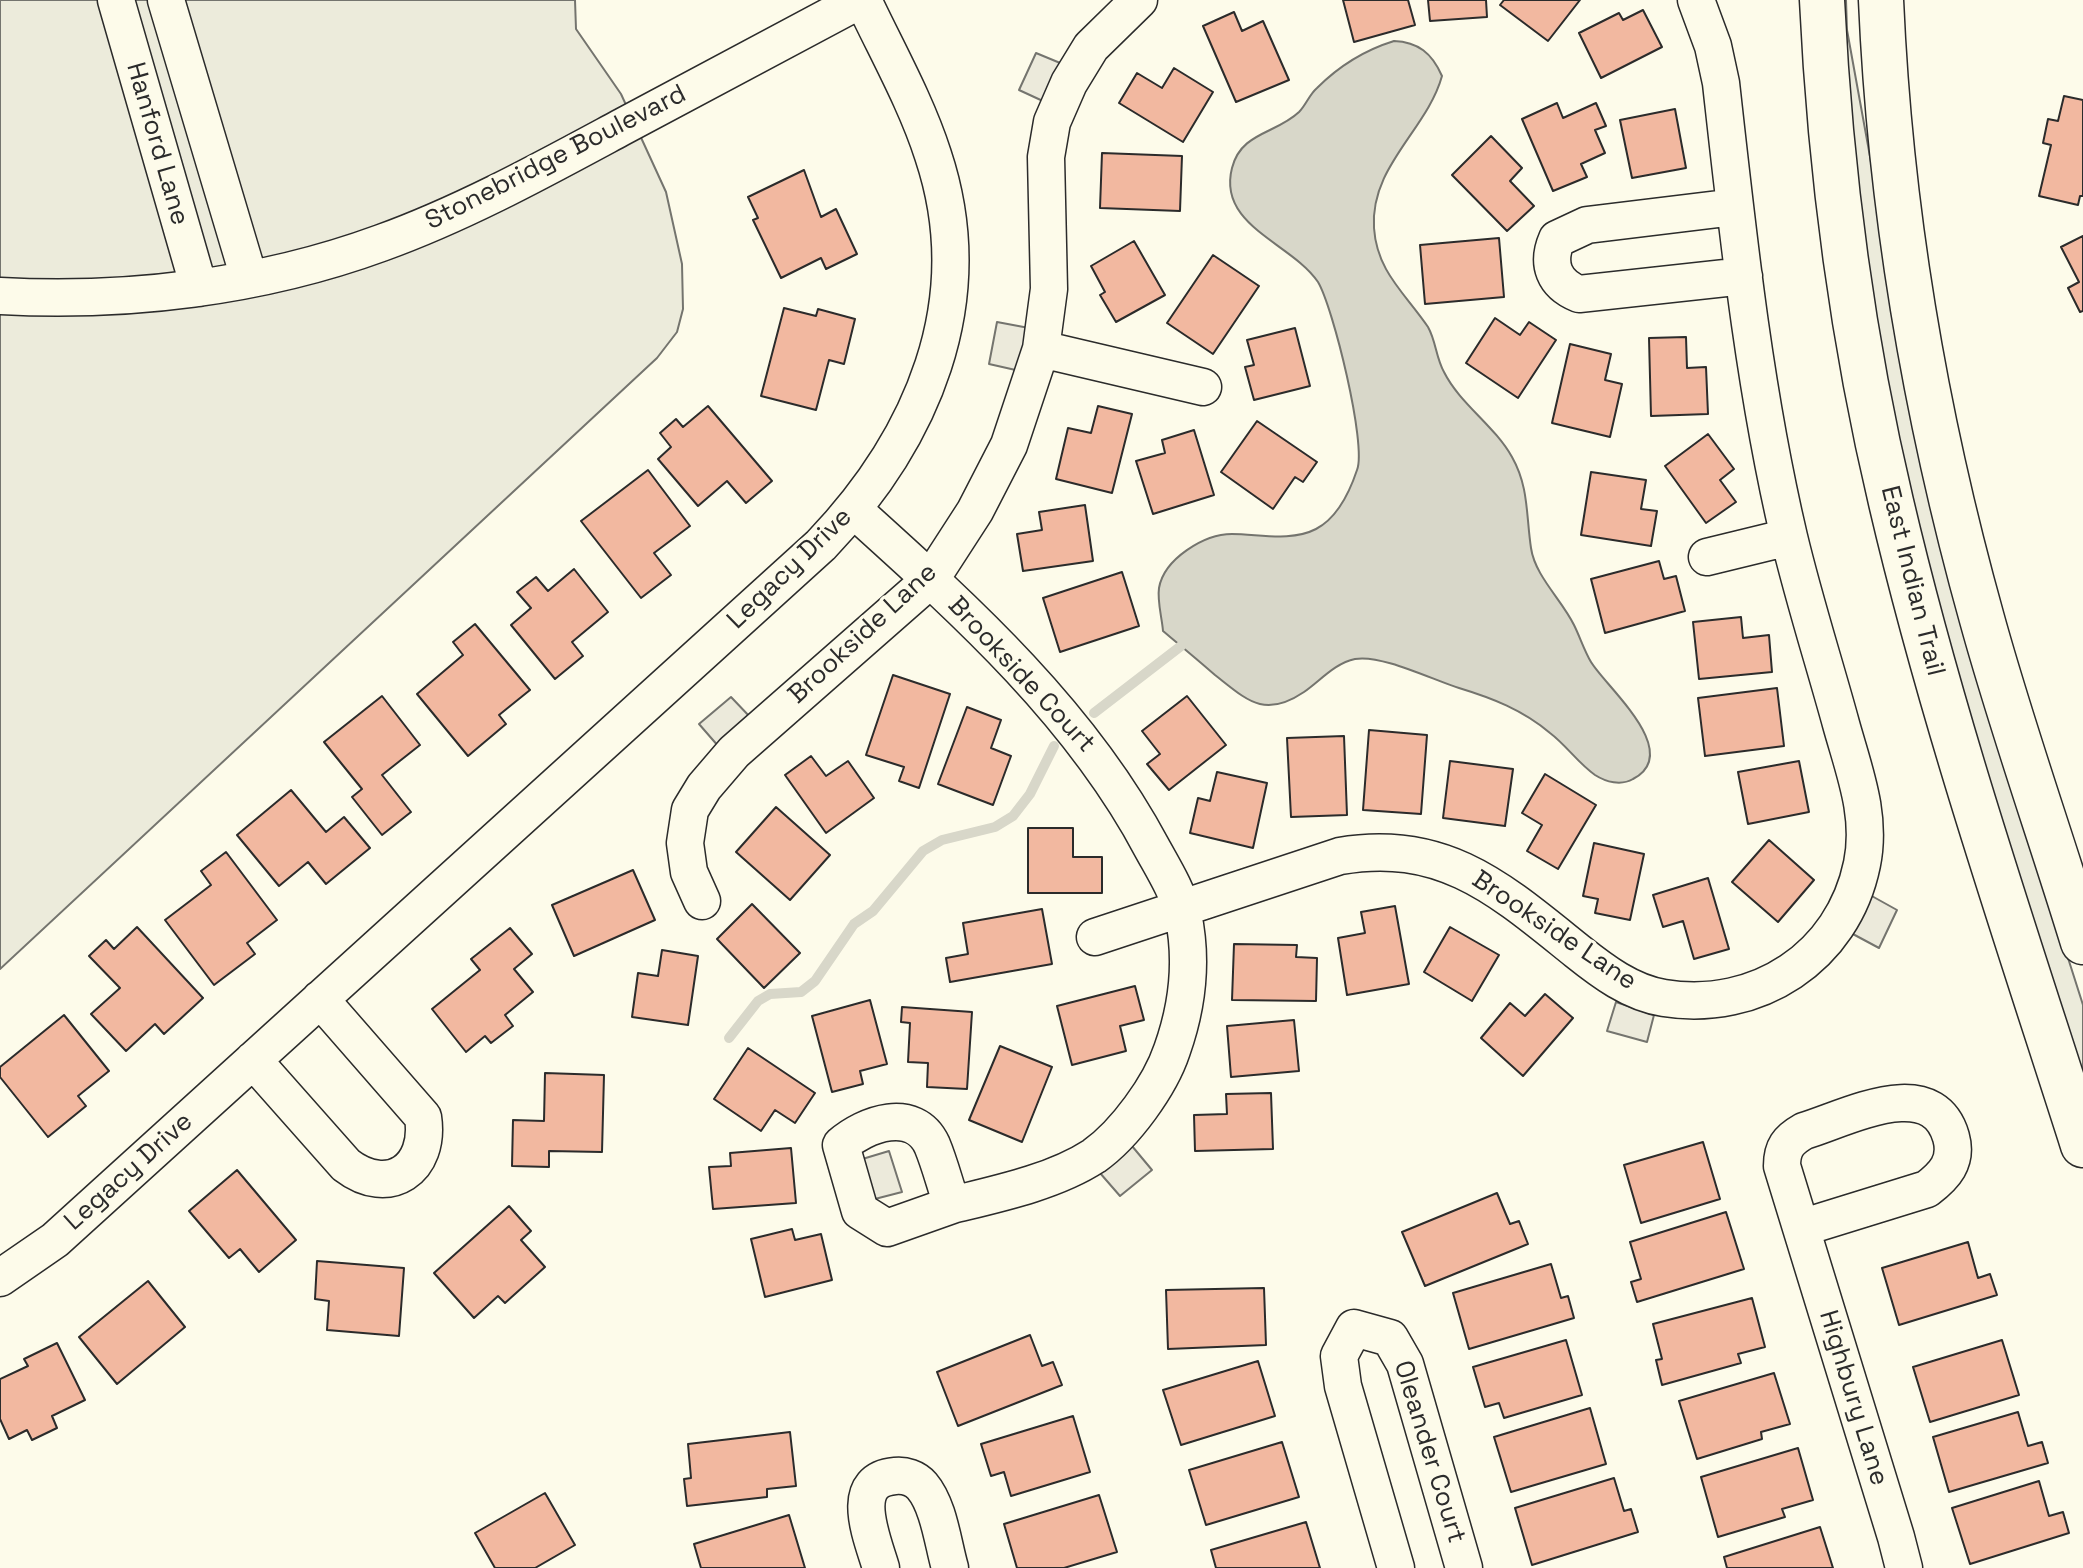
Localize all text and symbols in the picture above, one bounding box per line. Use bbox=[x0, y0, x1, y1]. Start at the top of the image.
street label: Hanford Lane bbox=[119, 59, 195, 229]
street label: Stonebridge Boulevard bbox=[420, 79, 692, 237]
street label: East Indian Trail bbox=[1873, 483, 1951, 679]
street label: Legacy Drive bbox=[721, 502, 859, 636]
street label: Brookside Lane bbox=[782, 557, 944, 711]
street label: Brookside Court bbox=[941, 591, 1101, 759]
street label: Brookside Lane bbox=[1466, 864, 1642, 998]
street label: Legacy Drive bbox=[59, 1106, 199, 1238]
street label: Highbury Lane bbox=[1812, 1307, 1894, 1489]
street label: Oleander Court bbox=[1386, 1357, 1472, 1547]

